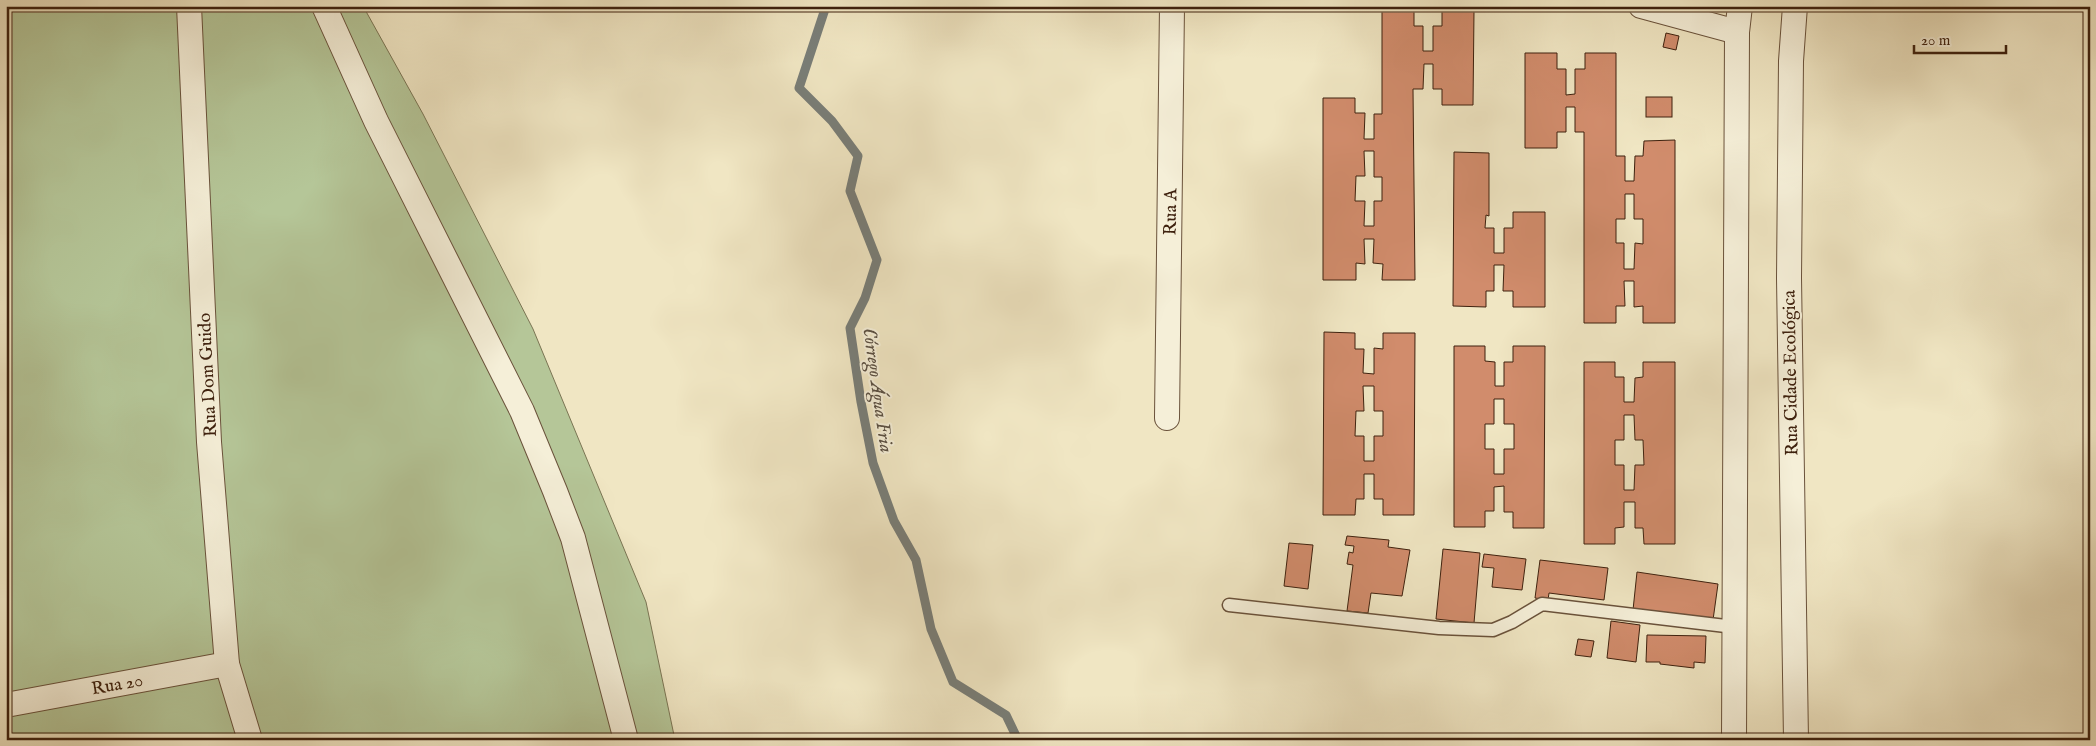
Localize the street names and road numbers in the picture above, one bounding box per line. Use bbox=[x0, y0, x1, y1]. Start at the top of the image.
street label: Rua A bbox=[1160, 188, 1183, 236]
street label: Rua Cidade Ecológica bbox=[1779, 290, 1804, 456]
street label: Rua Dom Guido bbox=[194, 312, 223, 438]
street label: Rua 20 bbox=[90, 670, 145, 701]

